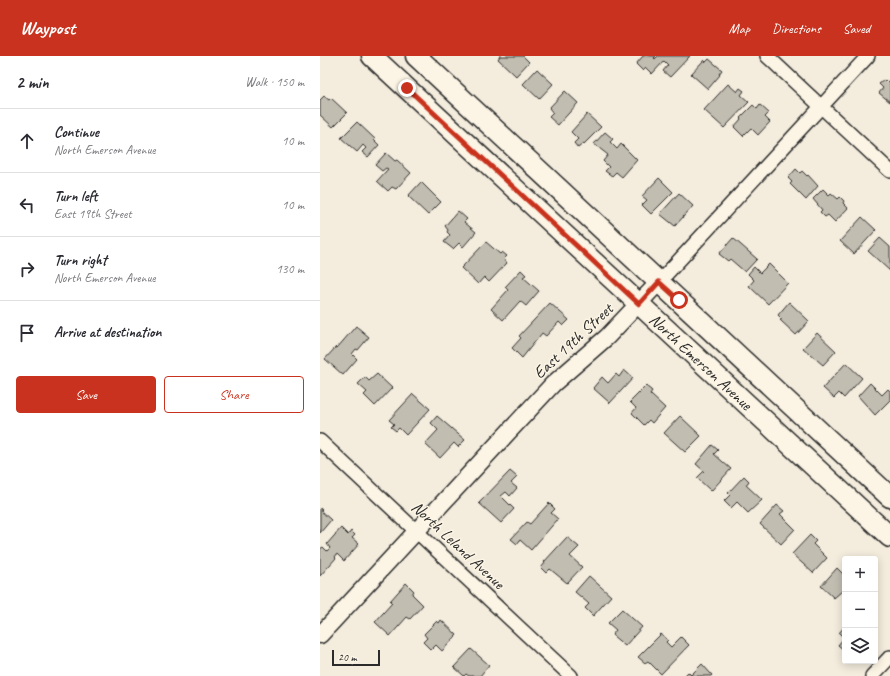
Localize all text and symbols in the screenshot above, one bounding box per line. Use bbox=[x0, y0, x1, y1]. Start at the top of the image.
text: Waypost bbox=[20, 16, 75, 40]
text: Map bbox=[729, 20, 750, 37]
text: Directions bbox=[772, 20, 821, 37]
text: Saved bbox=[843, 20, 870, 37]
text: 2 min bbox=[16, 72, 49, 93]
text: Walk · 150 m bbox=[245, 74, 304, 90]
route end bbox=[398, 79, 416, 97]
text: Continue bbox=[54, 123, 99, 142]
icon: ahead bbox=[16, 130, 38, 152]
text: 10 m bbox=[282, 133, 304, 149]
text: North Emerson Avenue bbox=[54, 142, 155, 158]
text: Turn left bbox=[54, 187, 97, 206]
icon: left bbox=[16, 194, 38, 216]
text: 10 m bbox=[282, 197, 304, 213]
text: East 19th Street bbox=[54, 206, 132, 222]
text: Turn right bbox=[54, 251, 107, 270]
icon: right bbox=[16, 258, 38, 280]
text: 130 m bbox=[276, 261, 304, 277]
text: North Emerson Avenue bbox=[54, 270, 155, 286]
route start bbox=[670, 291, 688, 309]
street label: East 19th Street bbox=[529, 297, 619, 383]
street label: North Emerson Avenue bbox=[645, 309, 758, 415]
icon: arrive bbox=[16, 322, 38, 344]
text: Arrive at destination bbox=[54, 323, 161, 342]
button: Save bbox=[16, 376, 156, 413]
button: Share bbox=[164, 376, 304, 413]
street label: North Leland Avenue bbox=[407, 496, 510, 595]
map controls bbox=[842, 556, 878, 664]
button: + bbox=[842, 556, 878, 592]
button: − bbox=[842, 592, 878, 628]
button: layers bbox=[842, 628, 878, 664]
scale bar bbox=[332, 648, 380, 667]
text: 20 m bbox=[338, 650, 357, 664]

